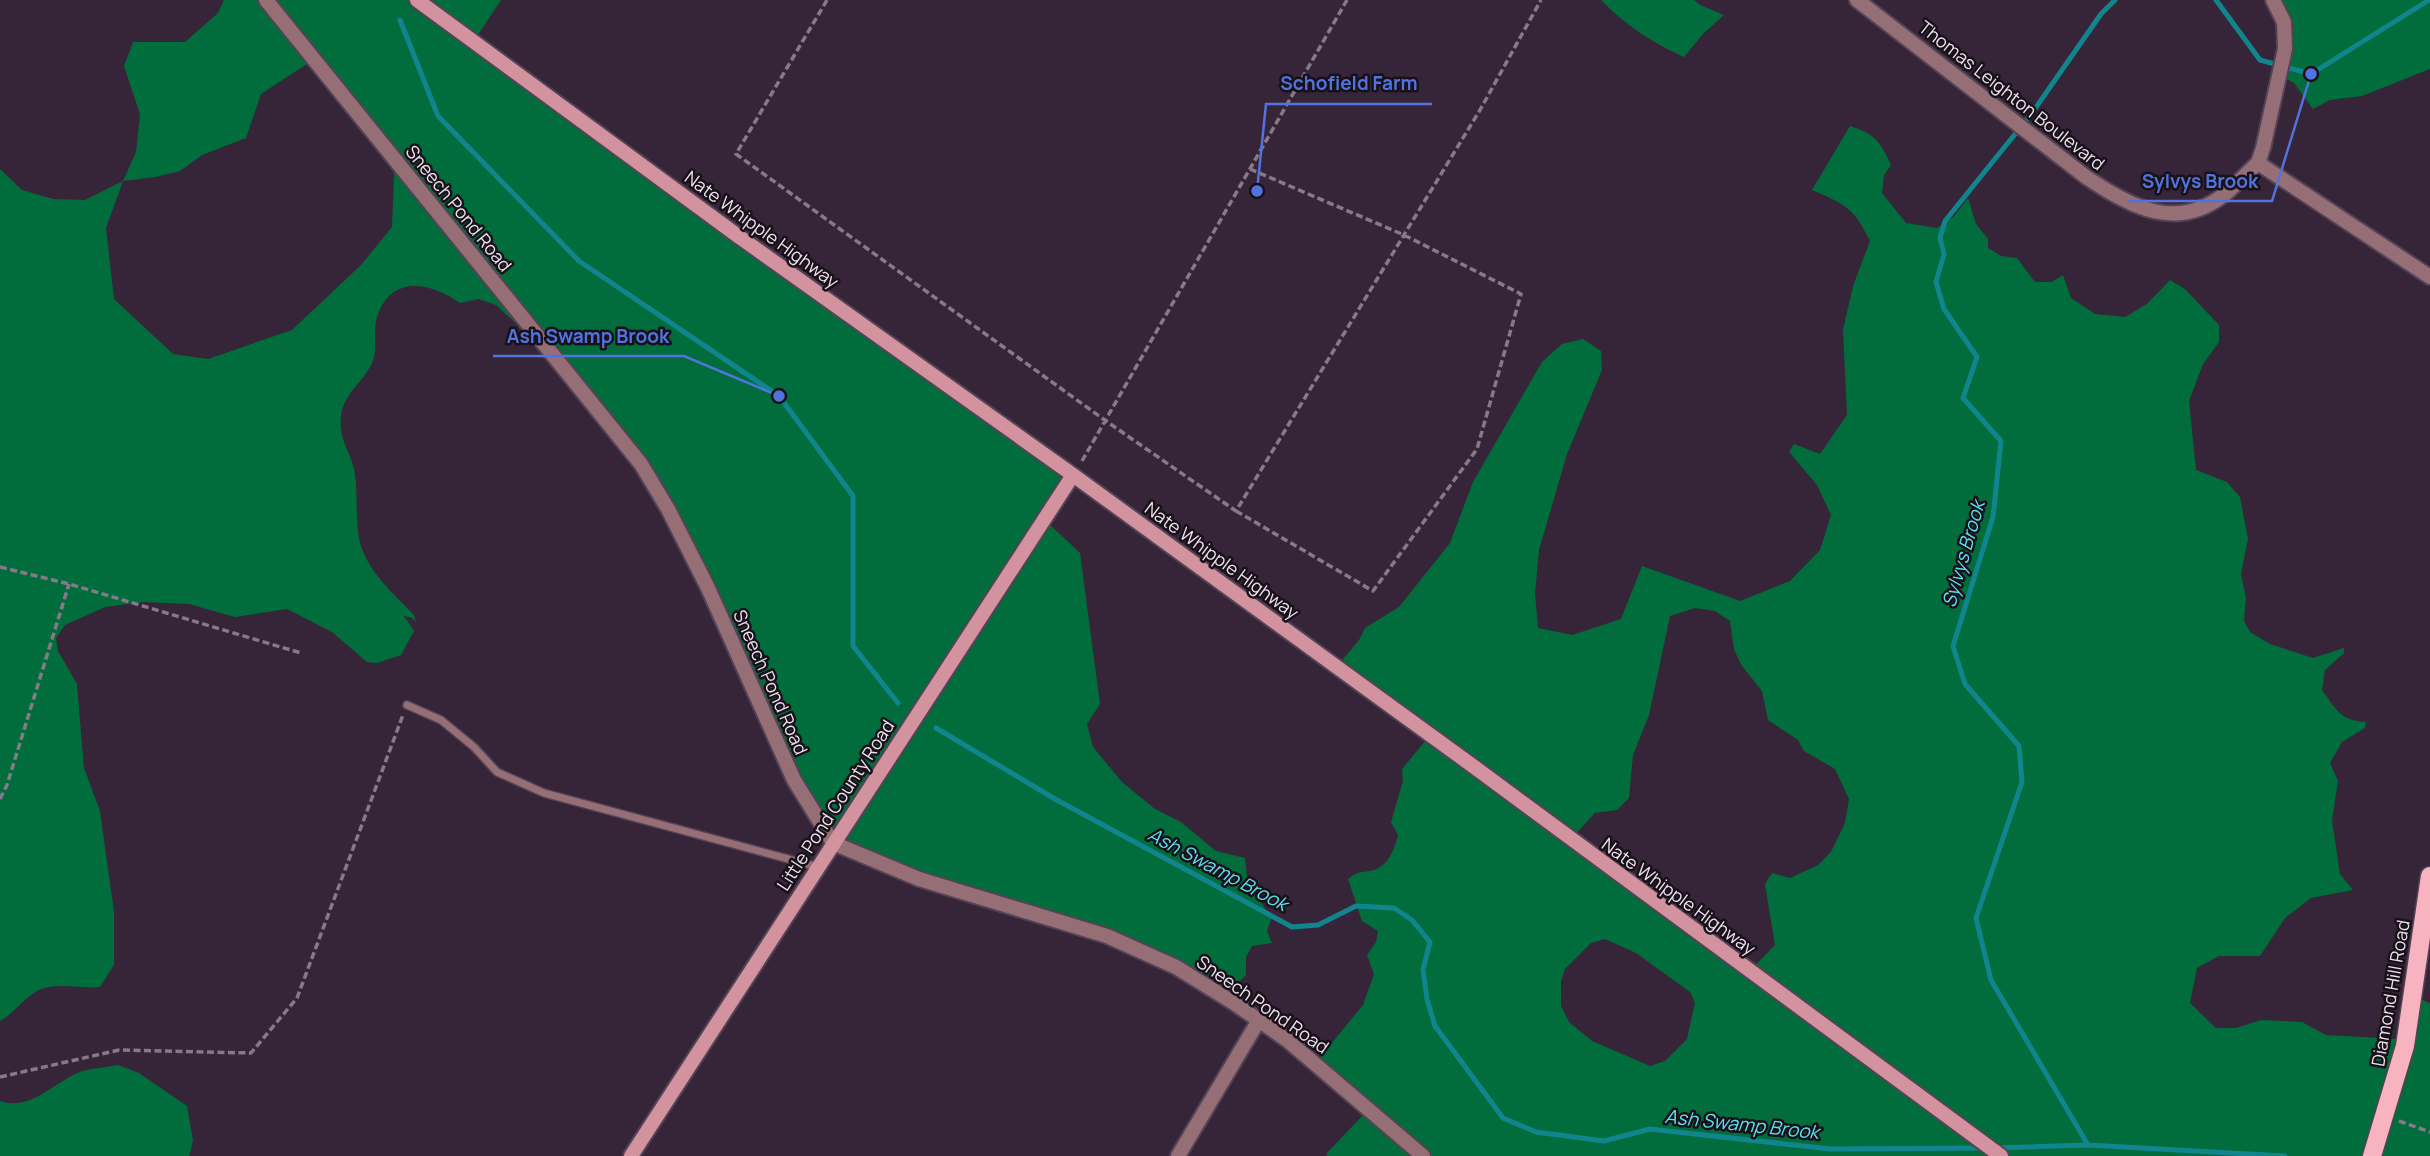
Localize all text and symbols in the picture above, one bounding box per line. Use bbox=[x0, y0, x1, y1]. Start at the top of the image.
street label: Thomas Leighton Boulevard bbox=[1914, 15, 2110, 175]
callout: Schofield Farm bbox=[1266, 64, 1432, 104]
text: Schofield Farm bbox=[1280, 70, 1418, 96]
street label: Sneech Pond Road bbox=[401, 140, 517, 276]
callout: Sylvys Brook bbox=[2127, 161, 2272, 201]
street label: Nate Whipple Highway bbox=[680, 165, 844, 293]
text: Sylvys Brook bbox=[2142, 168, 2259, 194]
callout: Ash Swamp Brook bbox=[493, 316, 684, 356]
text: Ash Swamp Brook bbox=[507, 323, 670, 349]
water label: Sylvys Brook bbox=[1935, 495, 1991, 610]
street label: Nate Whipple Highway bbox=[1140, 496, 1304, 624]
street label: Sneech Pond Road bbox=[728, 606, 814, 758]
street label: Little Pond County Road bbox=[771, 715, 899, 895]
water label: Ash Swamp Brook bbox=[1144, 821, 1295, 918]
street label: Nate Whipple Highway bbox=[1597, 832, 1761, 960]
street label: Diamond Hill Road bbox=[2365, 918, 2415, 1068]
street label: Sneech Pond Road bbox=[1192, 949, 1334, 1059]
water label: Ash Swamp Brook bbox=[1664, 1103, 1823, 1145]

